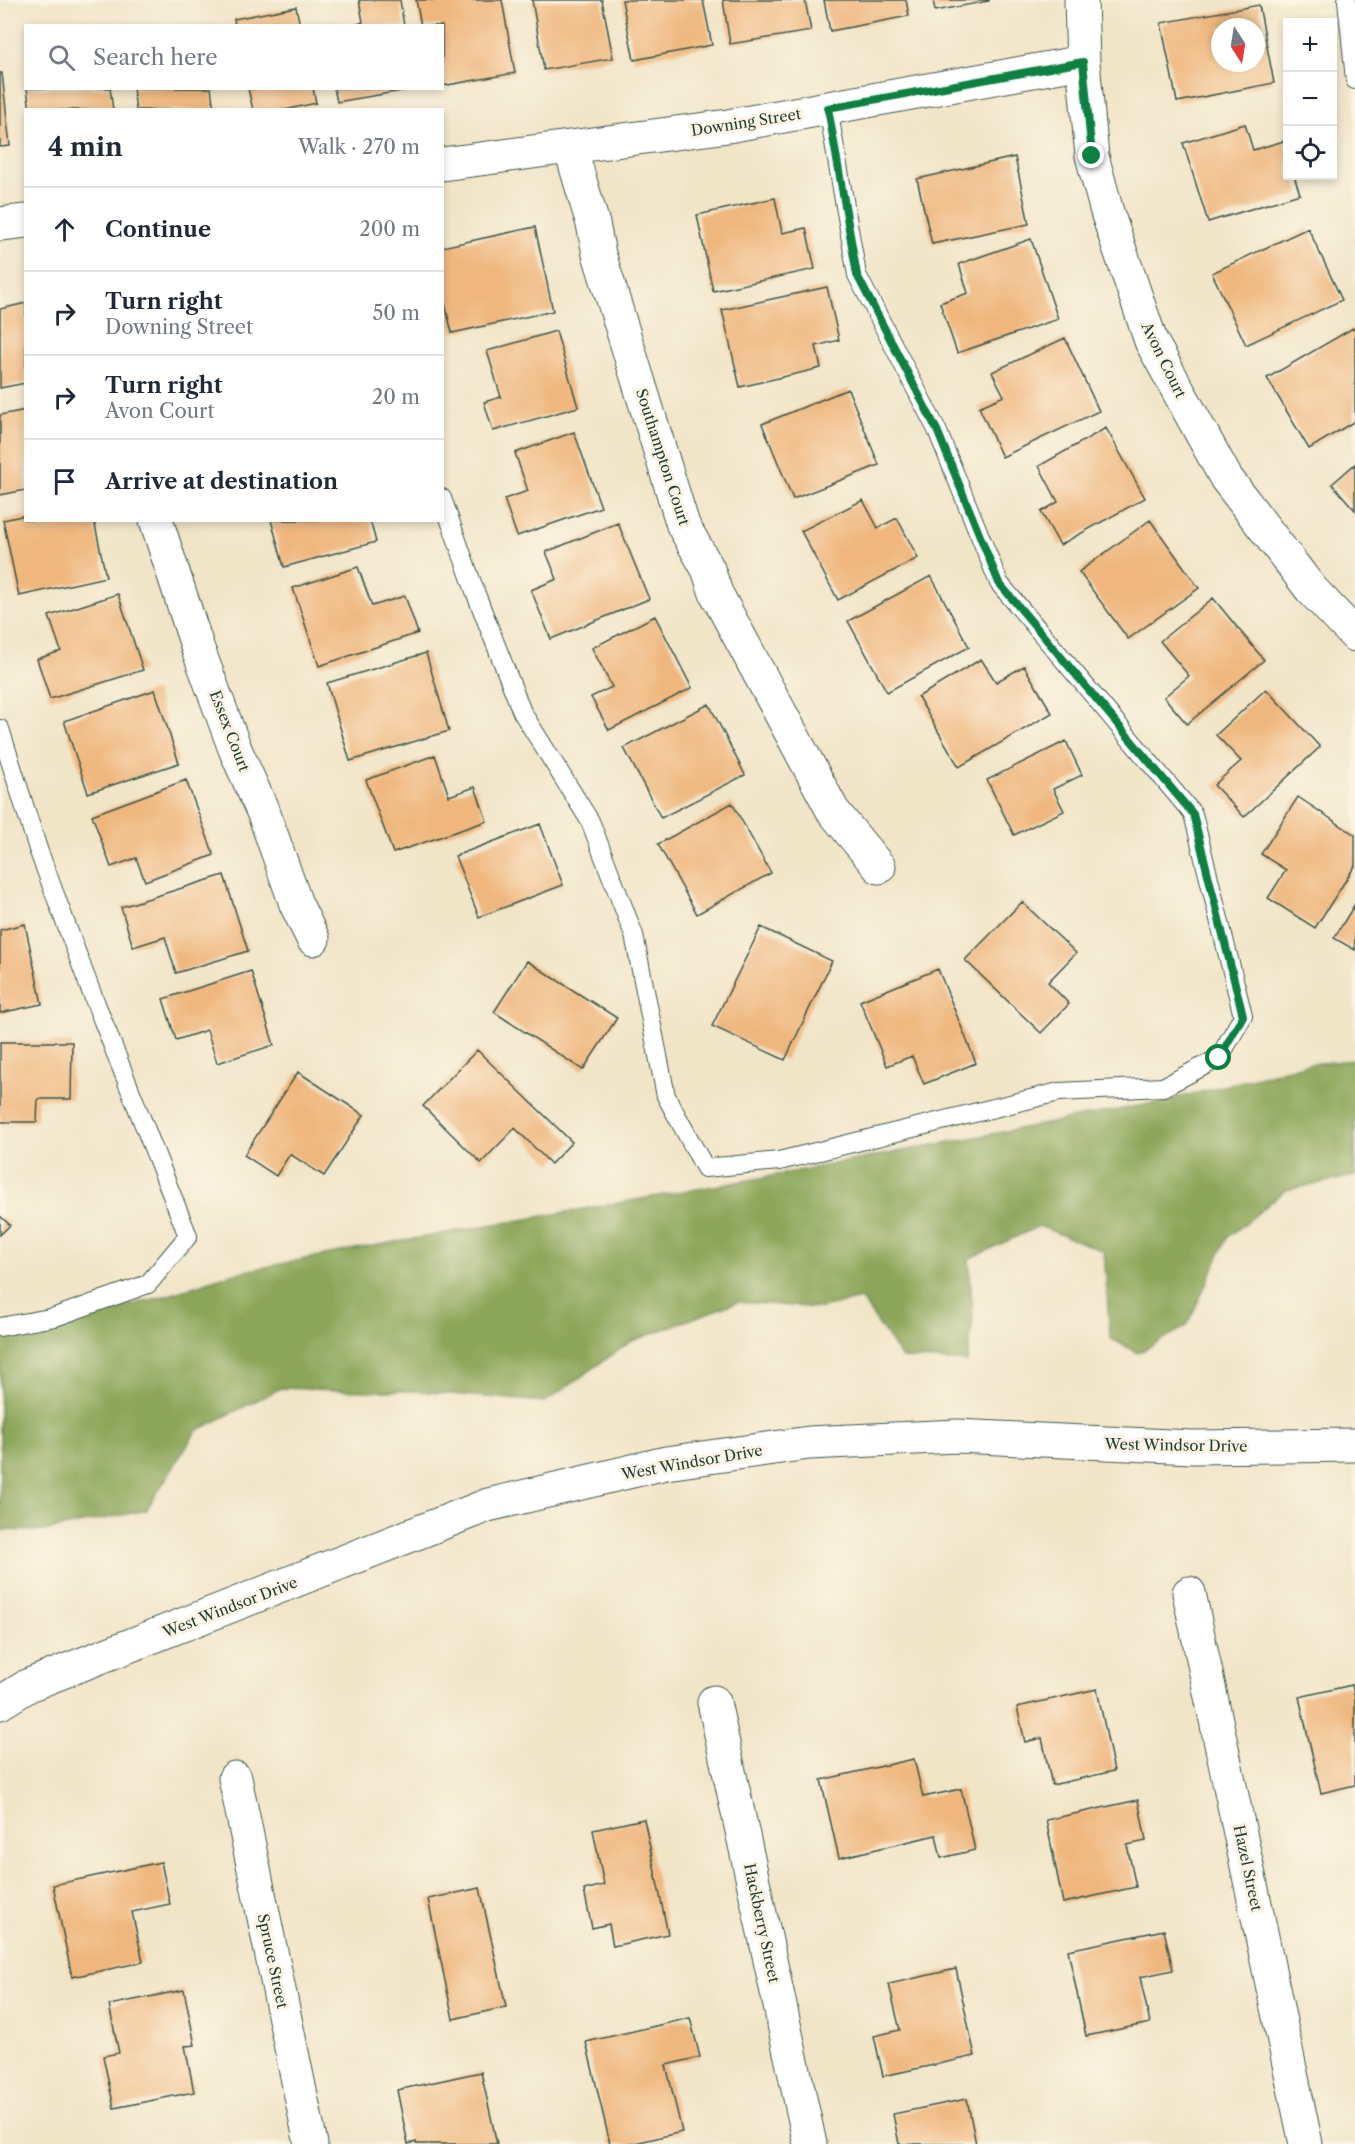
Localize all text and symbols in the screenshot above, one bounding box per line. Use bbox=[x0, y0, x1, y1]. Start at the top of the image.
north arrow bbox=[1211, 18, 1265, 72]
map controls bbox=[1283, 18, 1337, 180]
button: + bbox=[1283, 18, 1337, 72]
search box bbox=[24, 24, 444, 90]
icon: search bbox=[45, 41, 78, 74]
text: Search here bbox=[93, 44, 218, 71]
button: − bbox=[1283, 72, 1337, 126]
street label: Downing Street bbox=[690, 104, 803, 140]
button: locate bbox=[1283, 126, 1337, 180]
text: 4 min bbox=[48, 131, 123, 163]
text: Walk · 270 m bbox=[298, 135, 420, 159]
route end bbox=[1078, 142, 1104, 168]
icon: ahead bbox=[48, 213, 81, 246]
text: Continue bbox=[105, 216, 211, 243]
text: 200 m bbox=[359, 217, 420, 241]
text: Turn right bbox=[105, 288, 223, 315]
icon: right bbox=[48, 297, 81, 330]
text: 50 m bbox=[373, 301, 420, 325]
text: Downing Street bbox=[105, 315, 253, 339]
street label: Avon Court bbox=[1137, 318, 1191, 402]
text: Turn right bbox=[105, 372, 223, 399]
icon: right bbox=[48, 381, 81, 414]
text: 20 m bbox=[372, 385, 420, 409]
street label: Southampton Court bbox=[632, 386, 694, 528]
text: Avon Court bbox=[105, 399, 214, 423]
icon: arrive bbox=[48, 465, 81, 498]
text: Arrive at destination bbox=[105, 468, 338, 495]
street label: Essex Court bbox=[206, 688, 254, 775]
route start bbox=[1205, 1044, 1231, 1070]
street label: West Windsor Drive bbox=[1103, 1434, 1248, 1456]
street label: West Windsor Drive bbox=[619, 1440, 764, 1484]
street label: West Windsor Drive bbox=[159, 1573, 300, 1642]
street label: Hazel Street bbox=[1230, 1823, 1267, 1914]
street label: Hackberry Street bbox=[740, 1862, 784, 1985]
street label: Spruce Street bbox=[254, 1912, 292, 2011]

